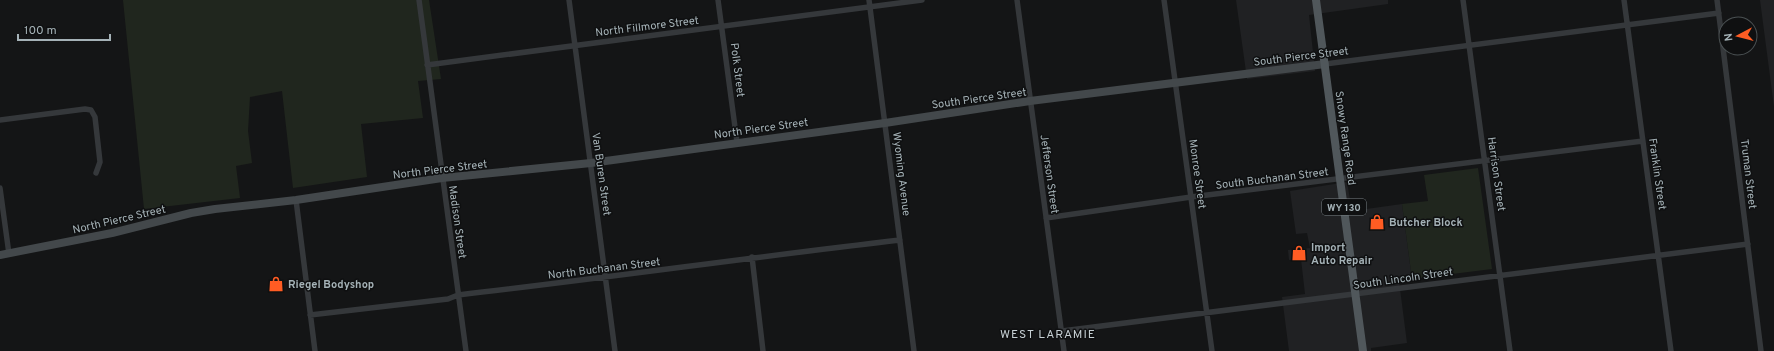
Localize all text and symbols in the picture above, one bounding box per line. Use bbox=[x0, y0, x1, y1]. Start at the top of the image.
street label: North Fillmore Street bbox=[595, 14, 700, 40]
scale bar bbox=[18, 16, 110, 42]
north arrow bbox=[1718, 16, 1758, 56]
text: 100 m bbox=[24, 23, 57, 39]
text: N bbox=[1722, 32, 1736, 42]
street label: Polk Street bbox=[727, 42, 747, 98]
street label: South Pierce Street bbox=[1253, 44, 1349, 70]
street label: South Pierce Street bbox=[931, 85, 1027, 113]
street label: Snowy Range Road bbox=[1331, 90, 1359, 186]
street label: North Pierce Street bbox=[713, 115, 809, 143]
street label: Wyoming Avenue bbox=[889, 131, 913, 217]
street label: Van Buren Street bbox=[588, 132, 614, 217]
street label: Jefferson Street bbox=[1037, 134, 1061, 215]
street label: Harrison Street bbox=[1484, 136, 1508, 212]
street label: Franklin Street bbox=[1645, 137, 1669, 211]
street label: Monroe Street bbox=[1185, 138, 1209, 210]
street label: Truman Street bbox=[1737, 138, 1759, 210]
street label: North Pierce Street bbox=[392, 157, 488, 183]
street label: South Buchanan Street bbox=[1215, 165, 1329, 193]
street label: Madison Street bbox=[445, 185, 469, 260]
road number: WY 130 bbox=[1322, 199, 1366, 215]
street label: North Pierce Street bbox=[71, 202, 167, 238]
shop icon: Butcher Block bbox=[1368, 213, 1386, 231]
place label: Butcher Block bbox=[1389, 216, 1463, 230]
place label: Import Auto Repair bbox=[1311, 241, 1373, 268]
shop icon: Import Auto Repair bbox=[1290, 244, 1308, 262]
street label: North Buchanan Street bbox=[547, 255, 661, 283]
street label: South Lincoln Street bbox=[1352, 265, 1454, 293]
shop icon: Riegel Bodyshop bbox=[267, 275, 285, 293]
place label: Riegel Bodyshop bbox=[288, 278, 374, 292]
district label: WEST LARAMIE bbox=[1000, 327, 1096, 343]

